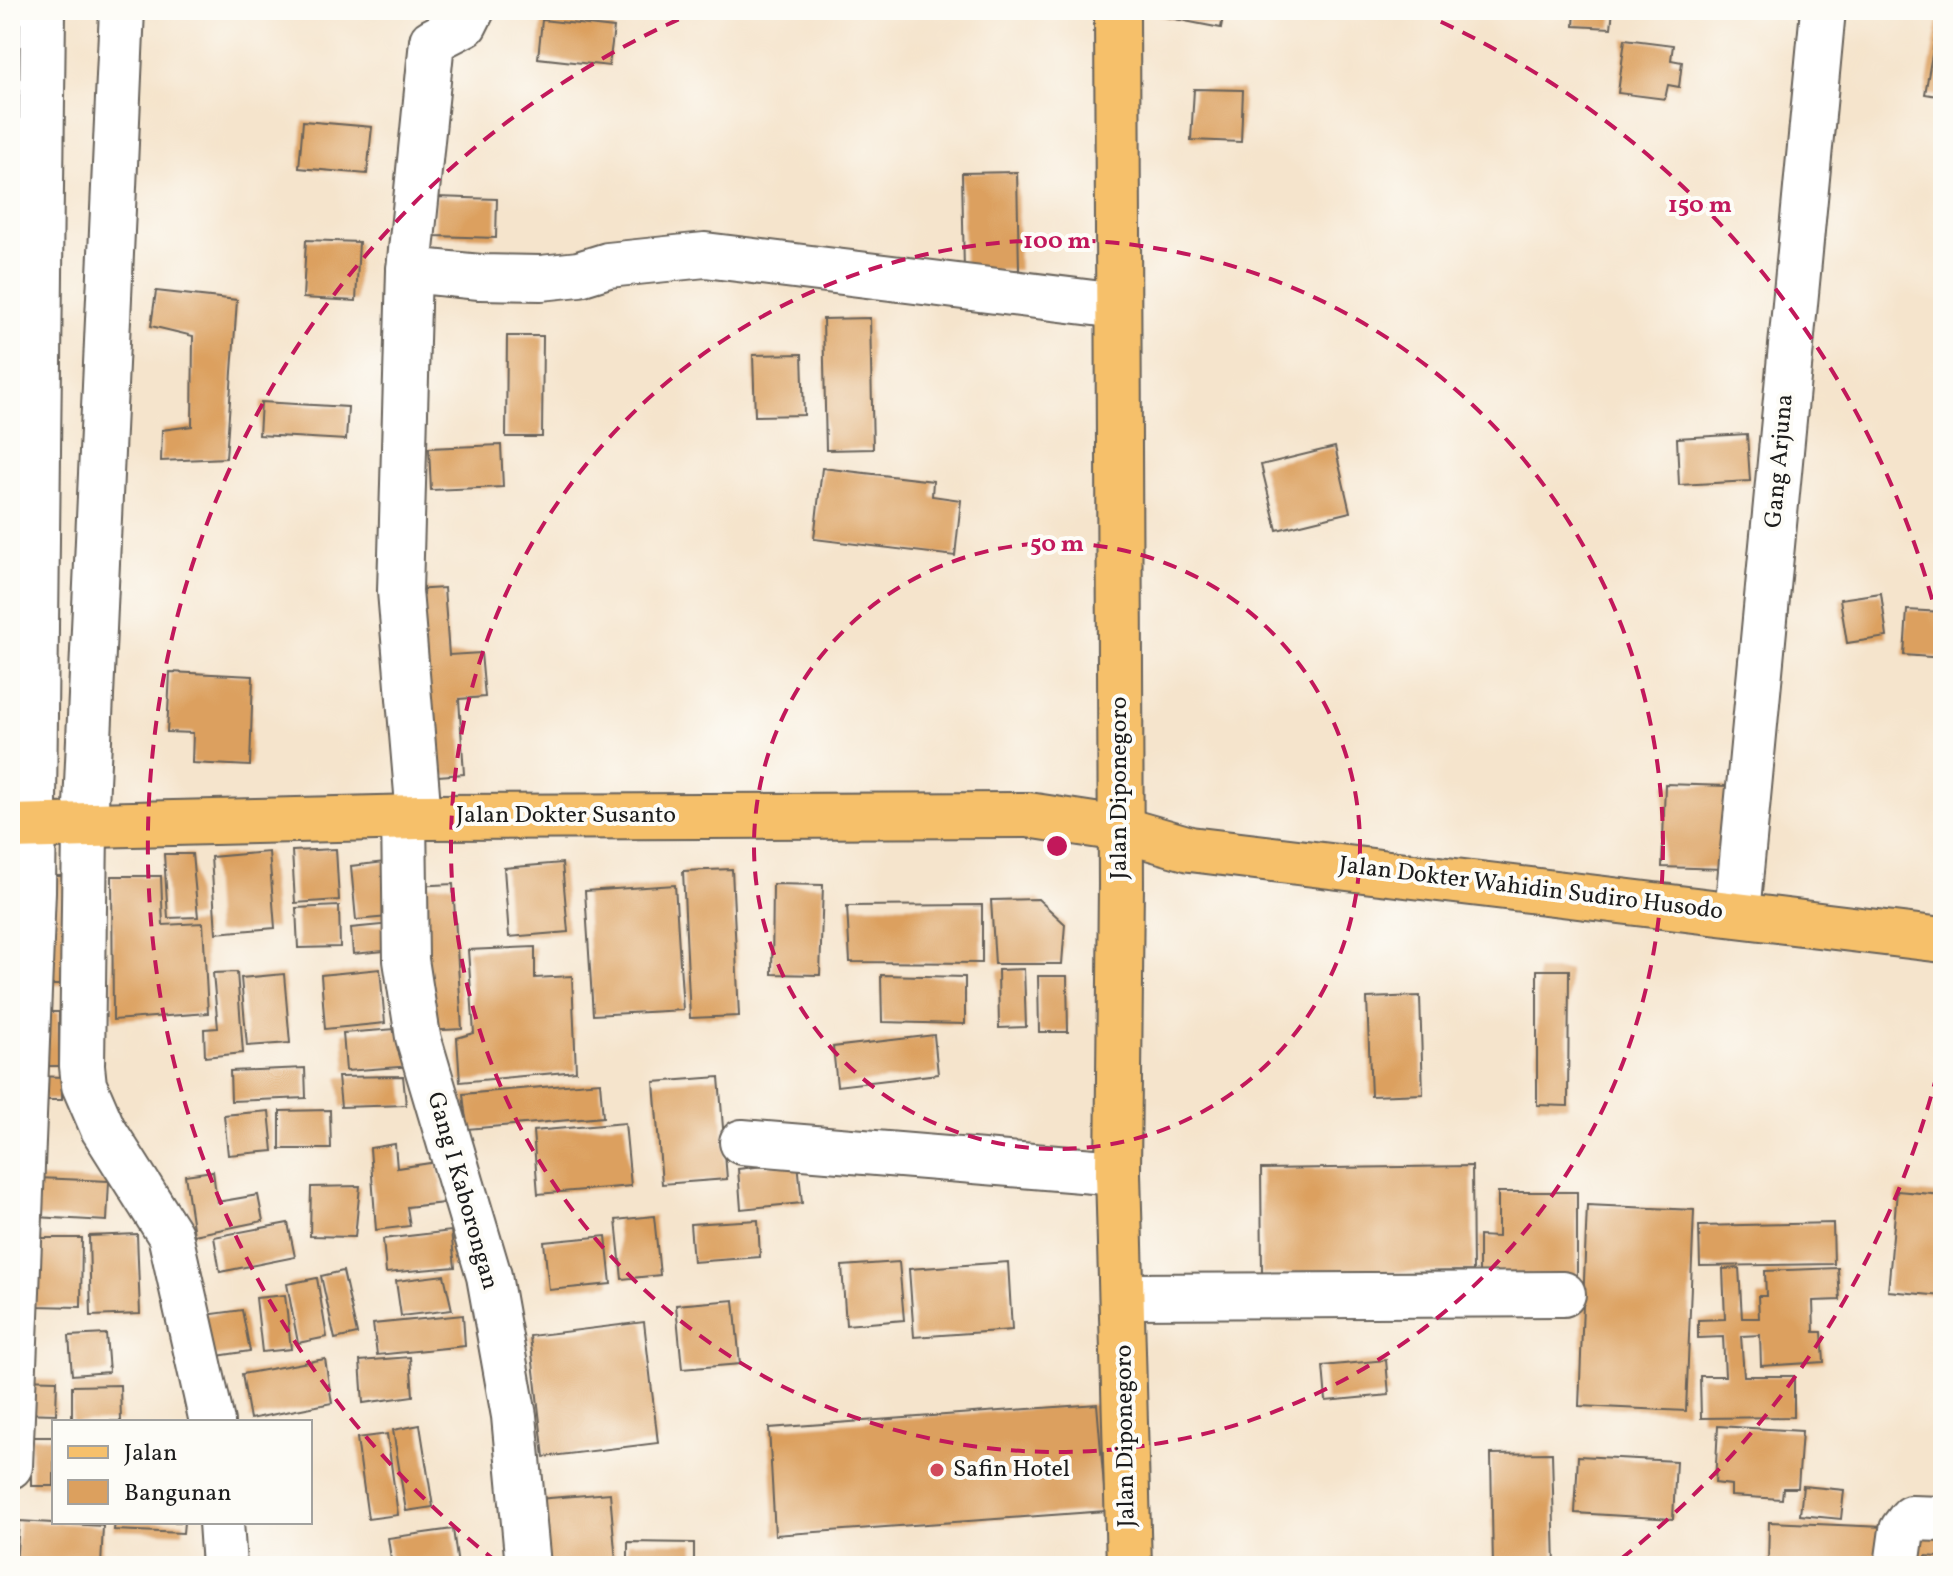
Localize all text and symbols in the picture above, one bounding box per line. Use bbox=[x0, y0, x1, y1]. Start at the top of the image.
text: 150 m bbox=[1668, 189, 1732, 223]
text: 100 m bbox=[1023, 225, 1091, 259]
street label: Gang Arjuna bbox=[1757, 393, 1803, 529]
text: 50 m bbox=[1030, 528, 1084, 562]
street label: Jalan Diponegoro bbox=[1103, 697, 1137, 879]
street label: Jalan Dokter Susanto bbox=[456, 799, 676, 833]
centre of rings bbox=[1043, 832, 1071, 860]
street label: Jalan Dokter Wahidin Sudiro Husodo bbox=[1337, 849, 1725, 929]
street label: Gang I Kaborongan bbox=[418, 1088, 506, 1294]
street label: Jalan Diponegoro bbox=[1107, 1344, 1145, 1528]
legend bbox=[52, 1420, 312, 1524]
text: Jalan bbox=[124, 1437, 177, 1471]
place label: Safin Hotel bbox=[953, 1453, 1070, 1487]
marker: Safin Hotel bbox=[928, 1461, 946, 1479]
text: Bangunan bbox=[124, 1477, 232, 1511]

